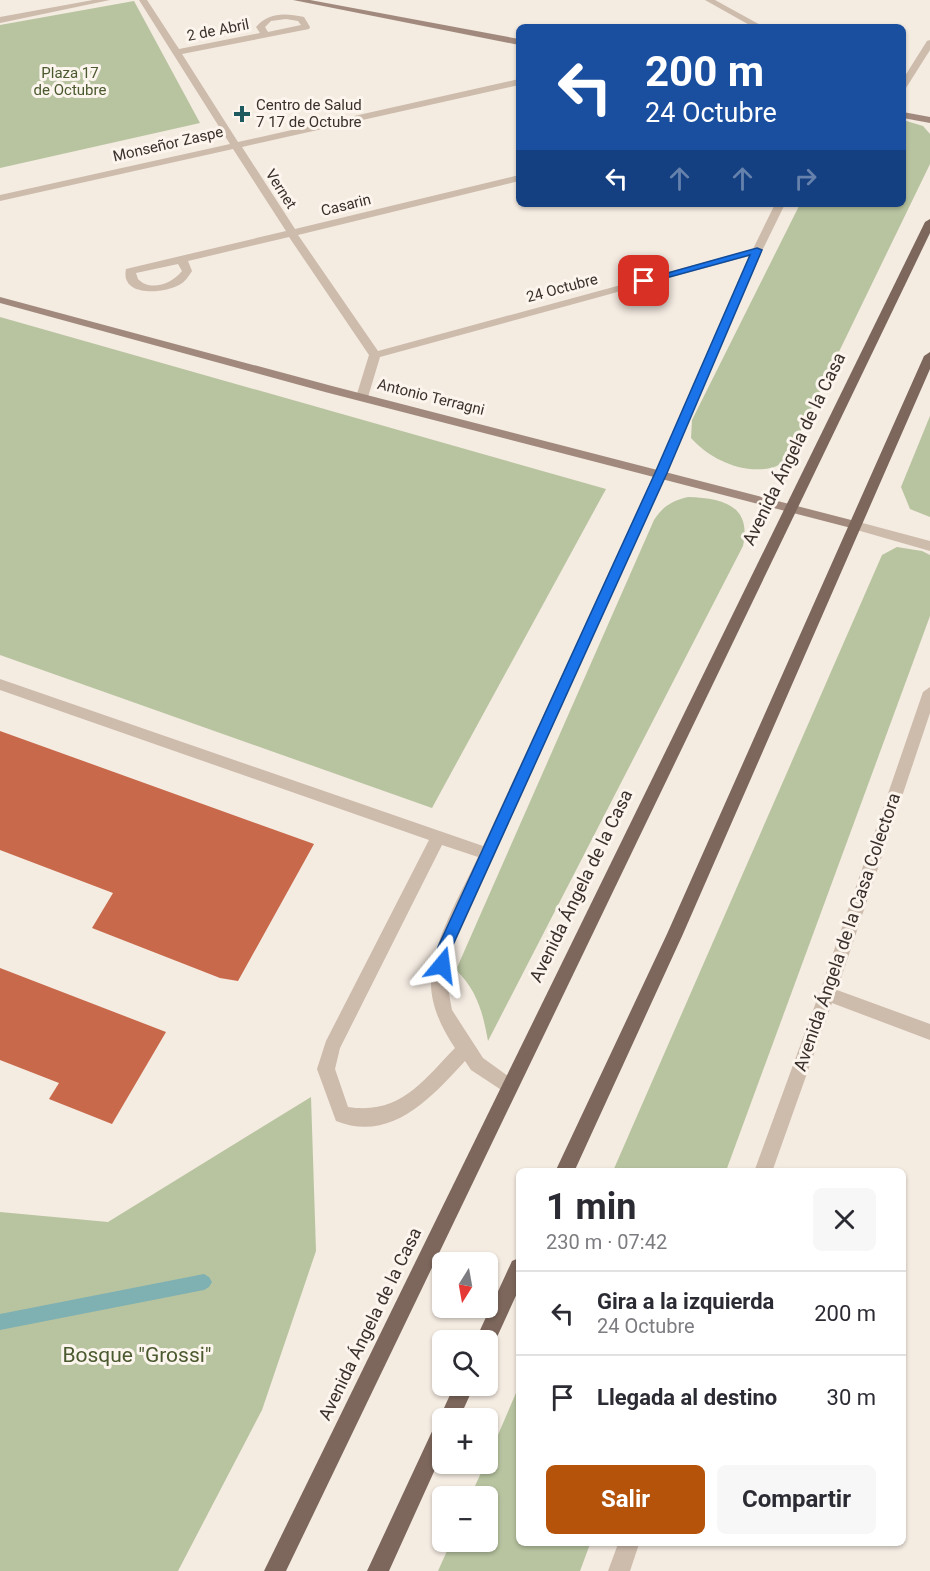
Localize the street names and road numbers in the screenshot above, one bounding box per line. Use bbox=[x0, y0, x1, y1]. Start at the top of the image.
street label: 2 de Abril bbox=[185, 15, 251, 45]
street label: Monseñor Zaspe bbox=[111, 123, 225, 165]
street label: Vernet bbox=[262, 166, 300, 212]
street label: Casarin bbox=[319, 190, 373, 220]
street label: 24 Octubre bbox=[524, 270, 600, 306]
street label: Avenida Ángela de la Casa bbox=[738, 349, 849, 548]
street label: Antonio Terragni bbox=[376, 375, 486, 419]
street label: Avenida Ángela de la Casa bbox=[525, 786, 636, 985]
street label: Avenida Ángela de la Casa Colectora bbox=[789, 790, 904, 1074]
street label: Avenida Ángela de la Casa bbox=[314, 1224, 425, 1423]

